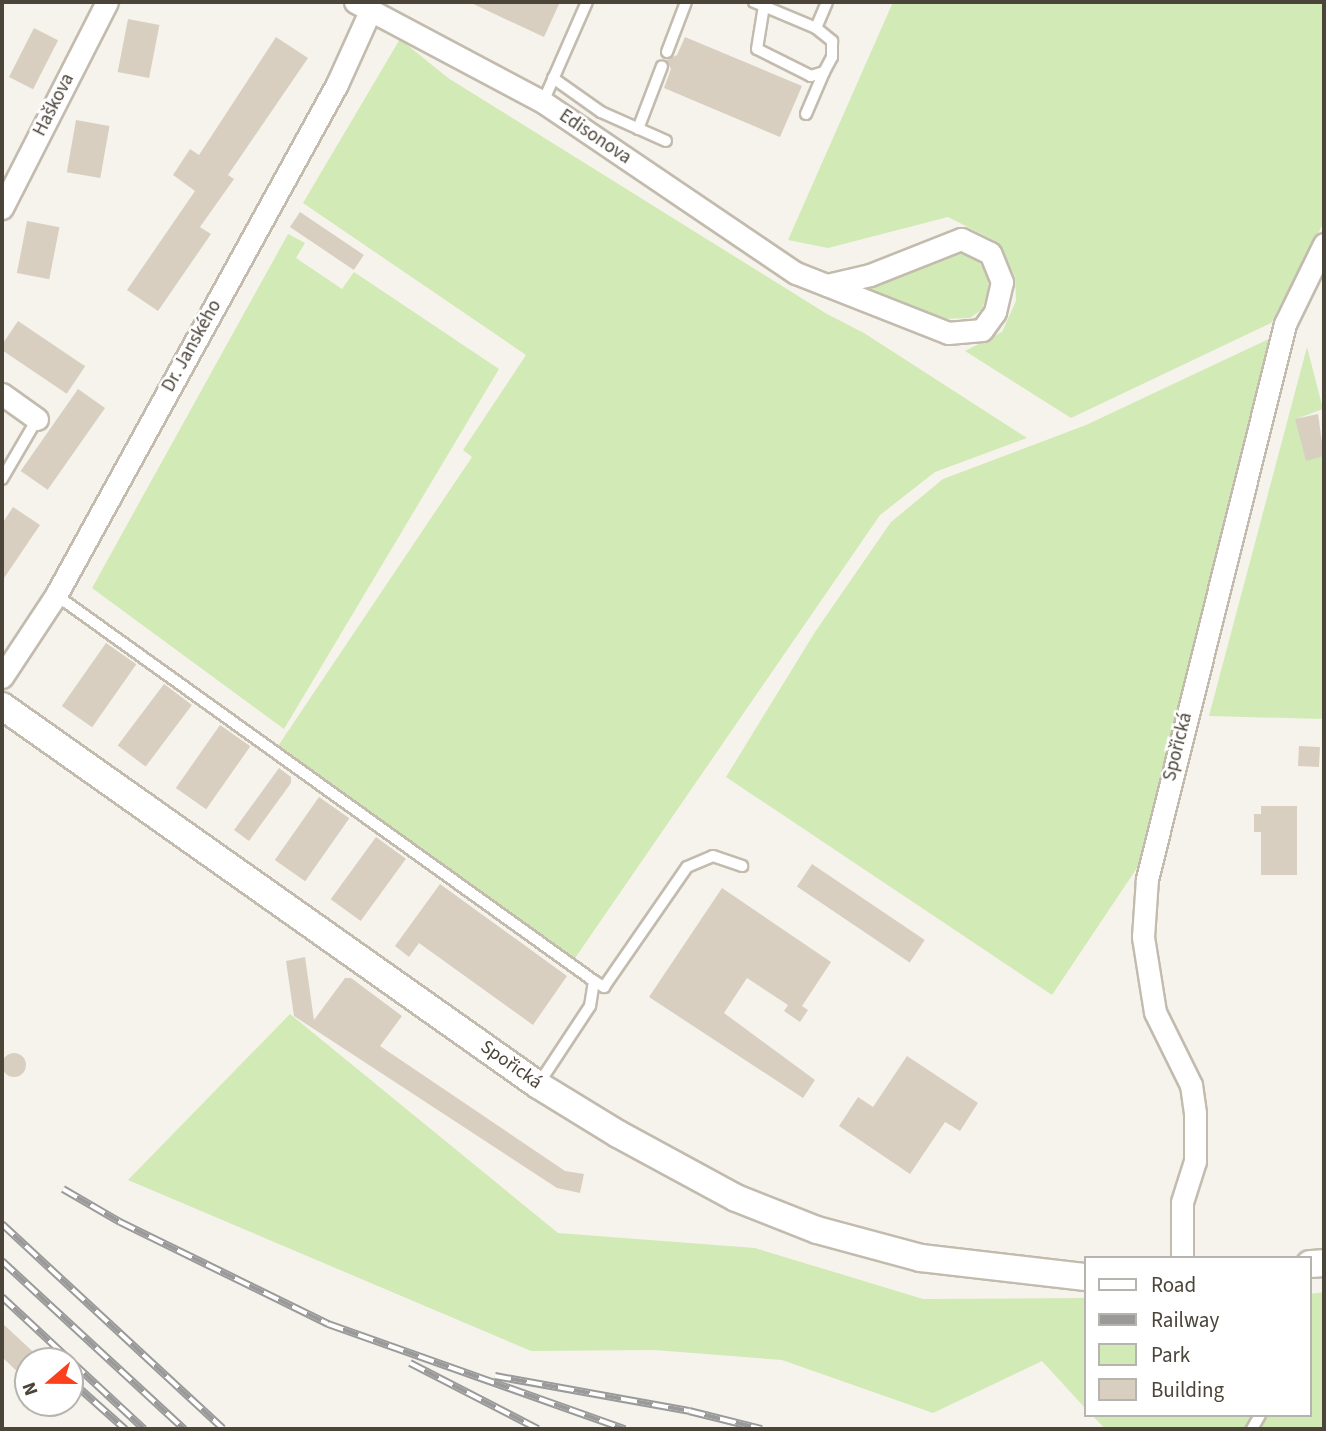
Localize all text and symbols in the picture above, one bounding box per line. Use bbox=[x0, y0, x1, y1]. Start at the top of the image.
street label: Haškova bbox=[29, 70, 79, 140]
street label: Edisonova bbox=[555, 105, 635, 169]
street label: Dr. Janského bbox=[157, 296, 227, 396]
street label: Spořická bbox=[1159, 710, 1197, 784]
street label: Spořická bbox=[476, 1036, 546, 1094]
legend bbox=[1084, 1256, 1312, 1417]
text: Road bbox=[1151, 1270, 1196, 1300]
text: Railway bbox=[1151, 1305, 1219, 1335]
text: Park bbox=[1151, 1340, 1190, 1370]
north arrow bbox=[14, 1347, 84, 1417]
text: Building bbox=[1151, 1375, 1224, 1405]
text: N bbox=[16, 1378, 46, 1399]

